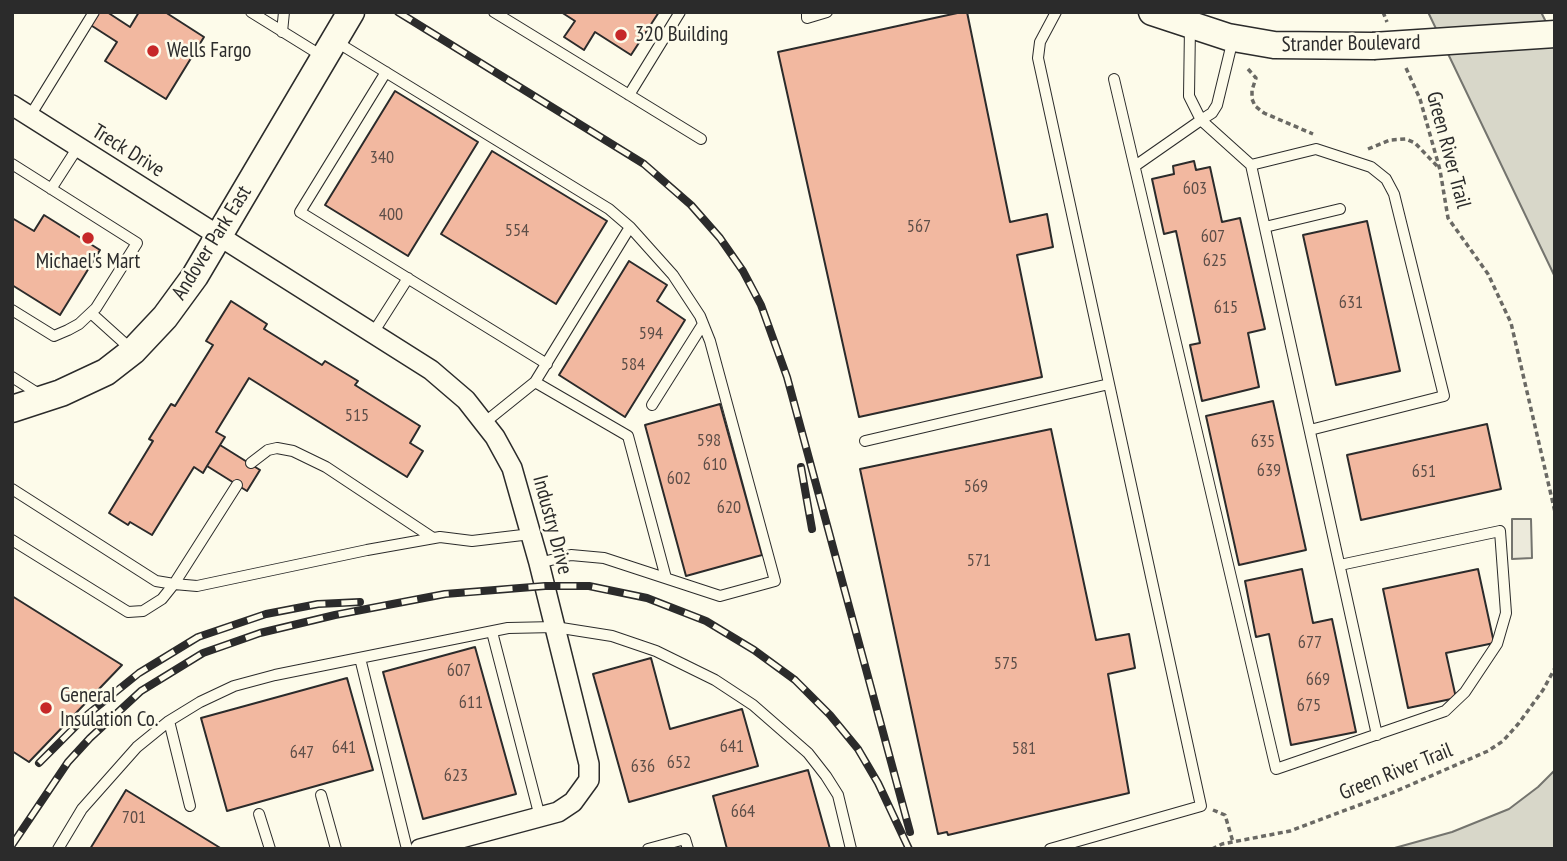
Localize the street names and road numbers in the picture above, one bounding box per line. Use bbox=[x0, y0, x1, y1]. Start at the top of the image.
street label: Strander Boulevard bbox=[1281, 30, 1421, 58]
street label: Green River Trail bbox=[1420, 89, 1476, 211]
street label: Treck Drive bbox=[87, 119, 169, 183]
street label: Andover Park East bbox=[167, 181, 257, 305]
street label: Industry Drive bbox=[527, 473, 577, 577]
street label: Green River Trail bbox=[1336, 738, 1456, 806]

